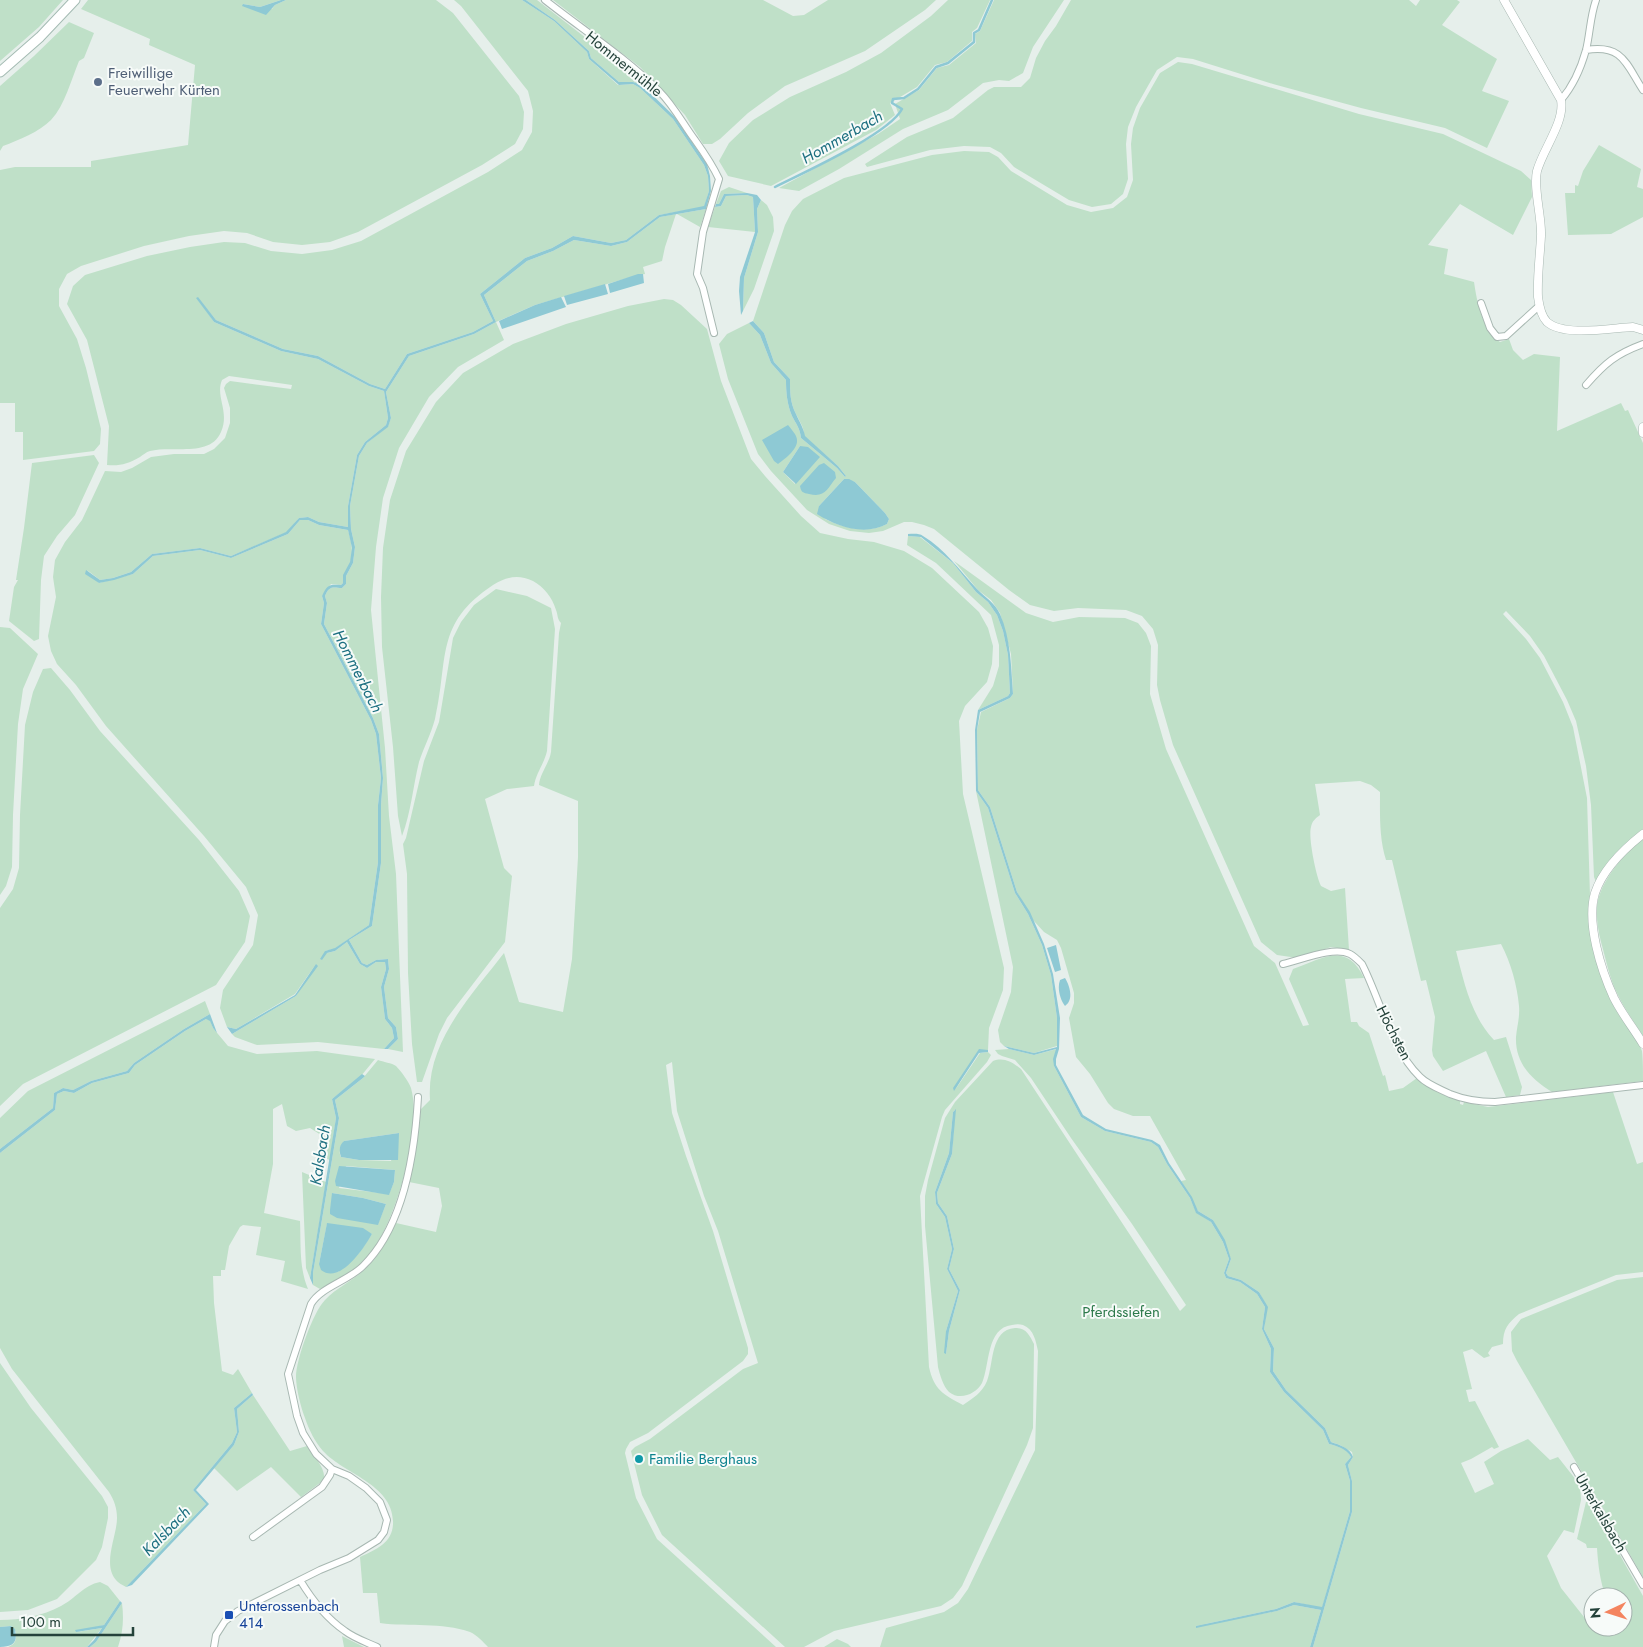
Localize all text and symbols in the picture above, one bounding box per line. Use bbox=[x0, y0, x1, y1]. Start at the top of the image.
street label: Hommermühle bbox=[581, 26, 668, 102]
place label: Freiwillige Feuerwehr Kürten bbox=[108, 62, 220, 101]
marker: Freiwillige Feuerwehr Kürten bbox=[92, 76, 104, 88]
water label: Hommerbach bbox=[797, 104, 887, 170]
water label: Hommerbach bbox=[327, 626, 389, 716]
street label: Höchsten bbox=[1371, 1002, 1417, 1064]
water label: Kalsbach bbox=[304, 1123, 336, 1187]
park label: Pferdssiefen bbox=[1082, 1301, 1160, 1323]
place label: Familie Berghaus bbox=[649, 1448, 757, 1470]
marker: Familie Berghaus bbox=[633, 1453, 645, 1465]
street label: Unterkalsbach bbox=[1570, 1469, 1632, 1557]
water label: Kalsbach bbox=[137, 1501, 195, 1561]
north arrow bbox=[1583, 1587, 1633, 1637]
place label: Unterossenbach 414 bbox=[239, 1595, 339, 1634]
scale bar bbox=[12, 1604, 134, 1636]
text: N bbox=[1585, 1607, 1605, 1619]
marker: Unterossenbach 414 bbox=[223, 1609, 235, 1621]
text: 100 m bbox=[20, 1611, 61, 1633]

